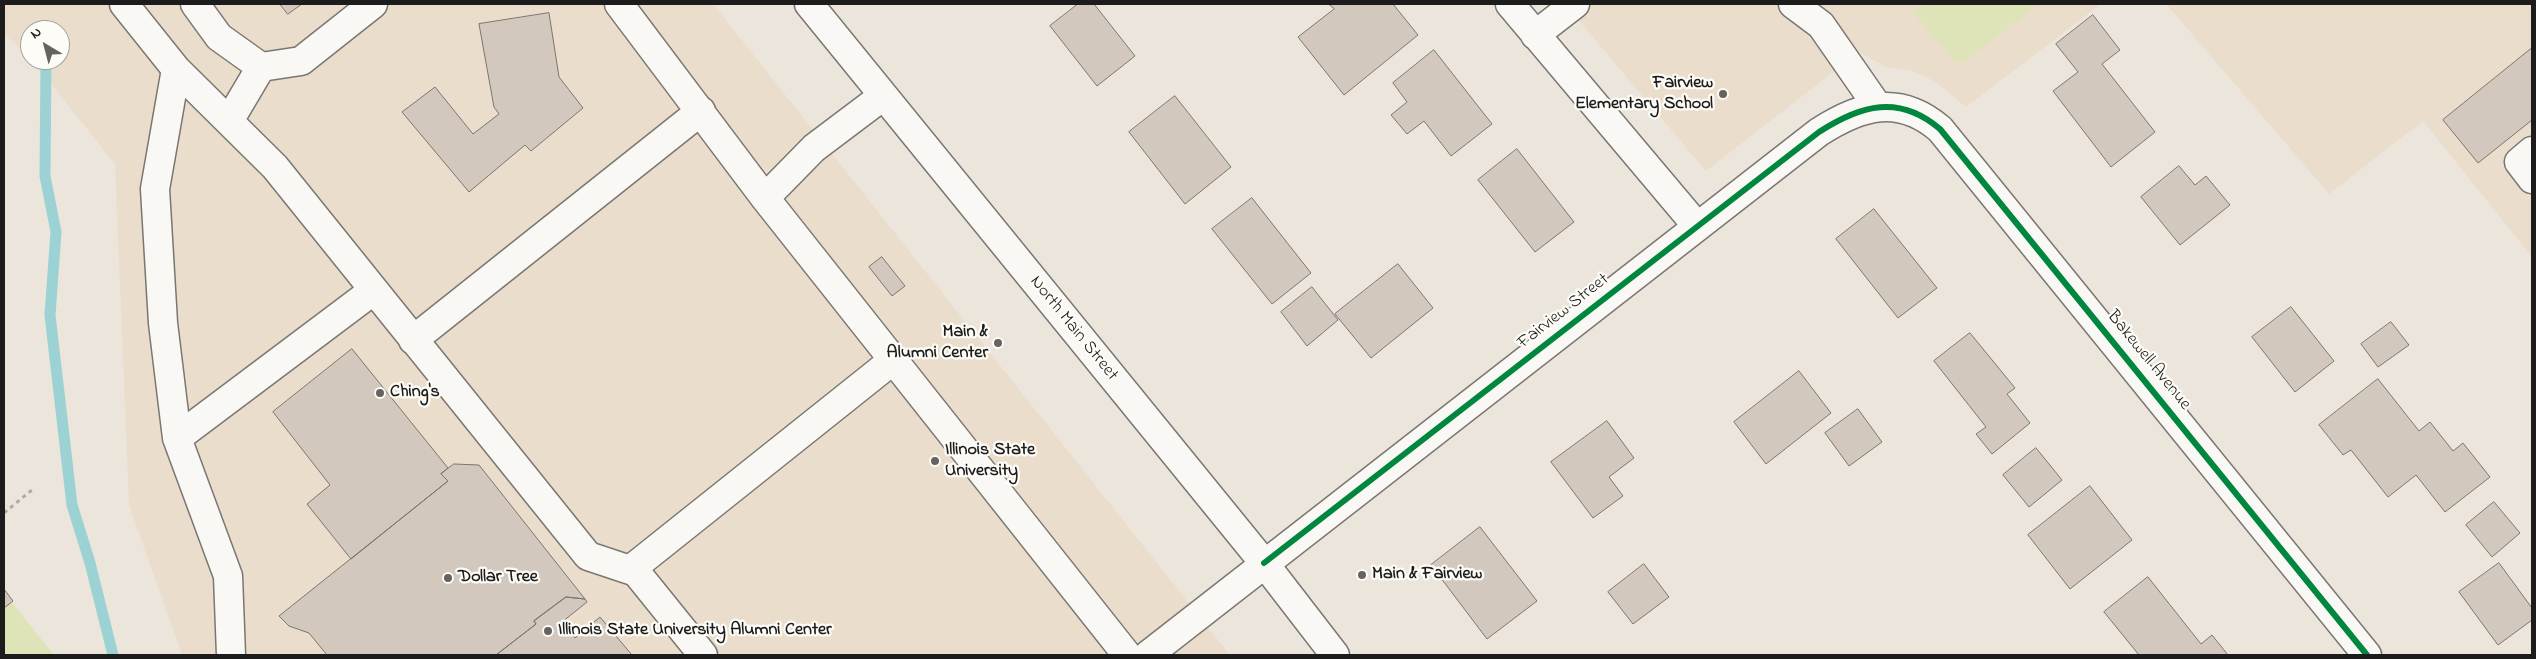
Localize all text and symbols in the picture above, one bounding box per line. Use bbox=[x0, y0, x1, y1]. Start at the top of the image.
north arrow bbox=[20, 20, 70, 70]
text: N bbox=[26, 22, 46, 45]
place label: Fairview Elementary School bbox=[1575, 73, 1713, 116]
marker: Fairview Elementary School bbox=[1717, 88, 1729, 100]
street label: Fairview Street bbox=[1514, 270, 1614, 354]
street label: North Main Street bbox=[1024, 272, 1122, 386]
street label: Bakewell Avenue bbox=[2101, 307, 2195, 415]
place label: Main & Alumni Center bbox=[887, 322, 988, 364]
marker: Main & Alumni Center bbox=[992, 337, 1004, 349]
place label: Ching's bbox=[390, 382, 440, 404]
marker: Ching's bbox=[374, 387, 386, 399]
place label: Illinois State University bbox=[945, 440, 1035, 482]
marker: Illinois State University bbox=[929, 455, 941, 467]
place label: Main & Fairview bbox=[1372, 564, 1482, 586]
place label: Dollar Tree bbox=[458, 567, 538, 589]
marker: Main & Fairview bbox=[1356, 569, 1368, 581]
marker: Dollar Tree bbox=[442, 572, 454, 584]
place label: Illinois State University Alumni Center bbox=[558, 620, 832, 642]
marker: Illinois State University Alumni Center bbox=[542, 625, 554, 637]

